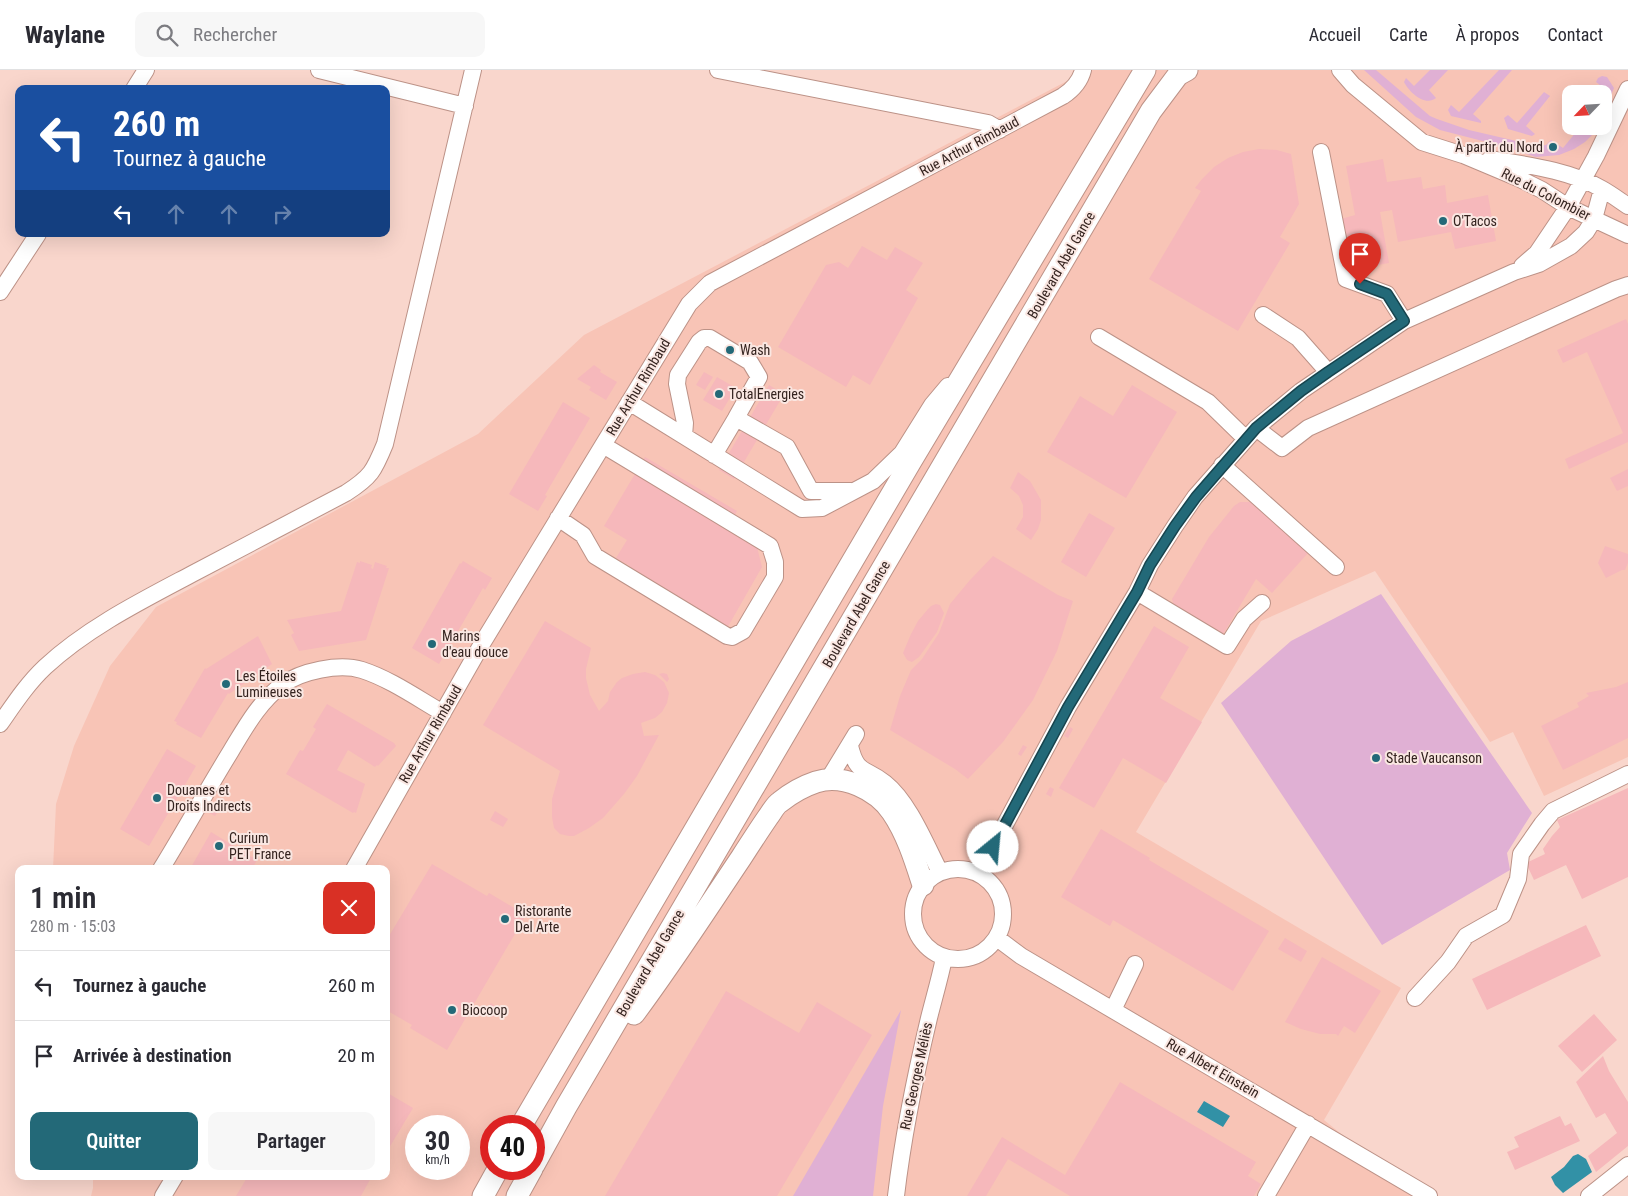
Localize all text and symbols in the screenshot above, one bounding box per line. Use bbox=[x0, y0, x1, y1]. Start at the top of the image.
search box bbox=[135, 12, 485, 57]
text: Waylane bbox=[25, 21, 105, 49]
icon: search bbox=[153, 21, 181, 49]
text: Rechercher bbox=[193, 23, 277, 46]
text: Accueil bbox=[1309, 24, 1361, 45]
text: Carte bbox=[1389, 24, 1428, 45]
text: À propos bbox=[1456, 24, 1519, 45]
text: Contact bbox=[1547, 24, 1603, 45]
north arrow bbox=[1562, 85, 1612, 135]
map controls bbox=[1562, 85, 1612, 135]
text: 260 m bbox=[113, 104, 200, 145]
icon: left bbox=[30, 105, 95, 170]
street label: Rue Arthur Rimbaud bbox=[917, 113, 1021, 179]
place label: À partir du Nord bbox=[1455, 138, 1543, 155]
marker: À partir du Nord bbox=[1547, 141, 1559, 153]
text: Tournez à gauche bbox=[113, 146, 266, 171]
street label: Rue du Colombier bbox=[1499, 165, 1593, 223]
icon: left bbox=[109, 200, 137, 228]
icon: ahead bbox=[162, 200, 190, 228]
icon: ahead bbox=[215, 200, 243, 228]
icon: right bbox=[268, 200, 296, 228]
street label: Boulevard Abel Gance bbox=[1024, 208, 1098, 321]
place label: O'Tacos bbox=[1453, 213, 1497, 229]
marker: O'Tacos bbox=[1437, 215, 1449, 227]
pin bbox=[1339, 233, 1381, 284]
icon: arrive bbox=[1346, 240, 1374, 268]
street label: Rue Arthur Rimbaud bbox=[603, 336, 673, 438]
place label: Wash bbox=[740, 342, 770, 358]
marker: Wash bbox=[724, 344, 736, 356]
place label: TotalEnergies bbox=[729, 386, 804, 402]
marker: TotalEnergies bbox=[713, 388, 725, 400]
street label: Boulevard Abel Gance bbox=[819, 557, 893, 670]
place label: Marins d'eau douce bbox=[442, 628, 508, 660]
marker: Marins d'eau douce bbox=[426, 638, 438, 650]
place label: Les Étoiles Lumineuses bbox=[236, 667, 302, 700]
marker: Les Étoiles Lumineuses bbox=[220, 678, 232, 690]
street label: Rue Arthur Rimbaud bbox=[395, 682, 465, 786]
place label: Stade Vaucanson bbox=[1386, 750, 1482, 766]
marker: Stade Vaucanson bbox=[1370, 752, 1382, 764]
place label: Douanes et Droits Indirects bbox=[167, 782, 251, 814]
marker: Douanes et Droits Indirects bbox=[151, 792, 163, 804]
position arrow bbox=[966, 820, 1018, 872]
place label: Curium PET France bbox=[229, 830, 292, 862]
marker: Curium PET France bbox=[213, 840, 225, 852]
text: 1 min bbox=[30, 880, 96, 915]
button: close bbox=[323, 882, 375, 934]
place label: Ristorante Del Arte bbox=[515, 903, 572, 935]
street label: Boulevard Abel Gance bbox=[613, 906, 687, 1019]
marker: Ristorante Del Arte bbox=[499, 913, 511, 925]
text: 280 m · 15:03 bbox=[30, 917, 116, 936]
icon: left bbox=[30, 972, 58, 1000]
text: Tournez à gauche bbox=[73, 974, 206, 997]
text: 260 m bbox=[328, 974, 375, 997]
place label: Biocoop bbox=[462, 1002, 507, 1018]
marker: Biocoop bbox=[446, 1004, 458, 1016]
street label: Rue Georges Méliès bbox=[897, 1021, 935, 1131]
street label: Rue Albert Einstein bbox=[1164, 1035, 1262, 1101]
icon: arrive bbox=[30, 1042, 58, 1070]
text: Arrivée à destination bbox=[73, 1044, 232, 1067]
text: 20 m bbox=[338, 1044, 375, 1067]
button: Quitter bbox=[30, 1112, 198, 1170]
button: Partager bbox=[208, 1112, 375, 1170]
speed limit sign: 40 bbox=[480, 1115, 545, 1180]
text: 30 bbox=[425, 1127, 450, 1156]
text: km/h bbox=[425, 1153, 450, 1167]

